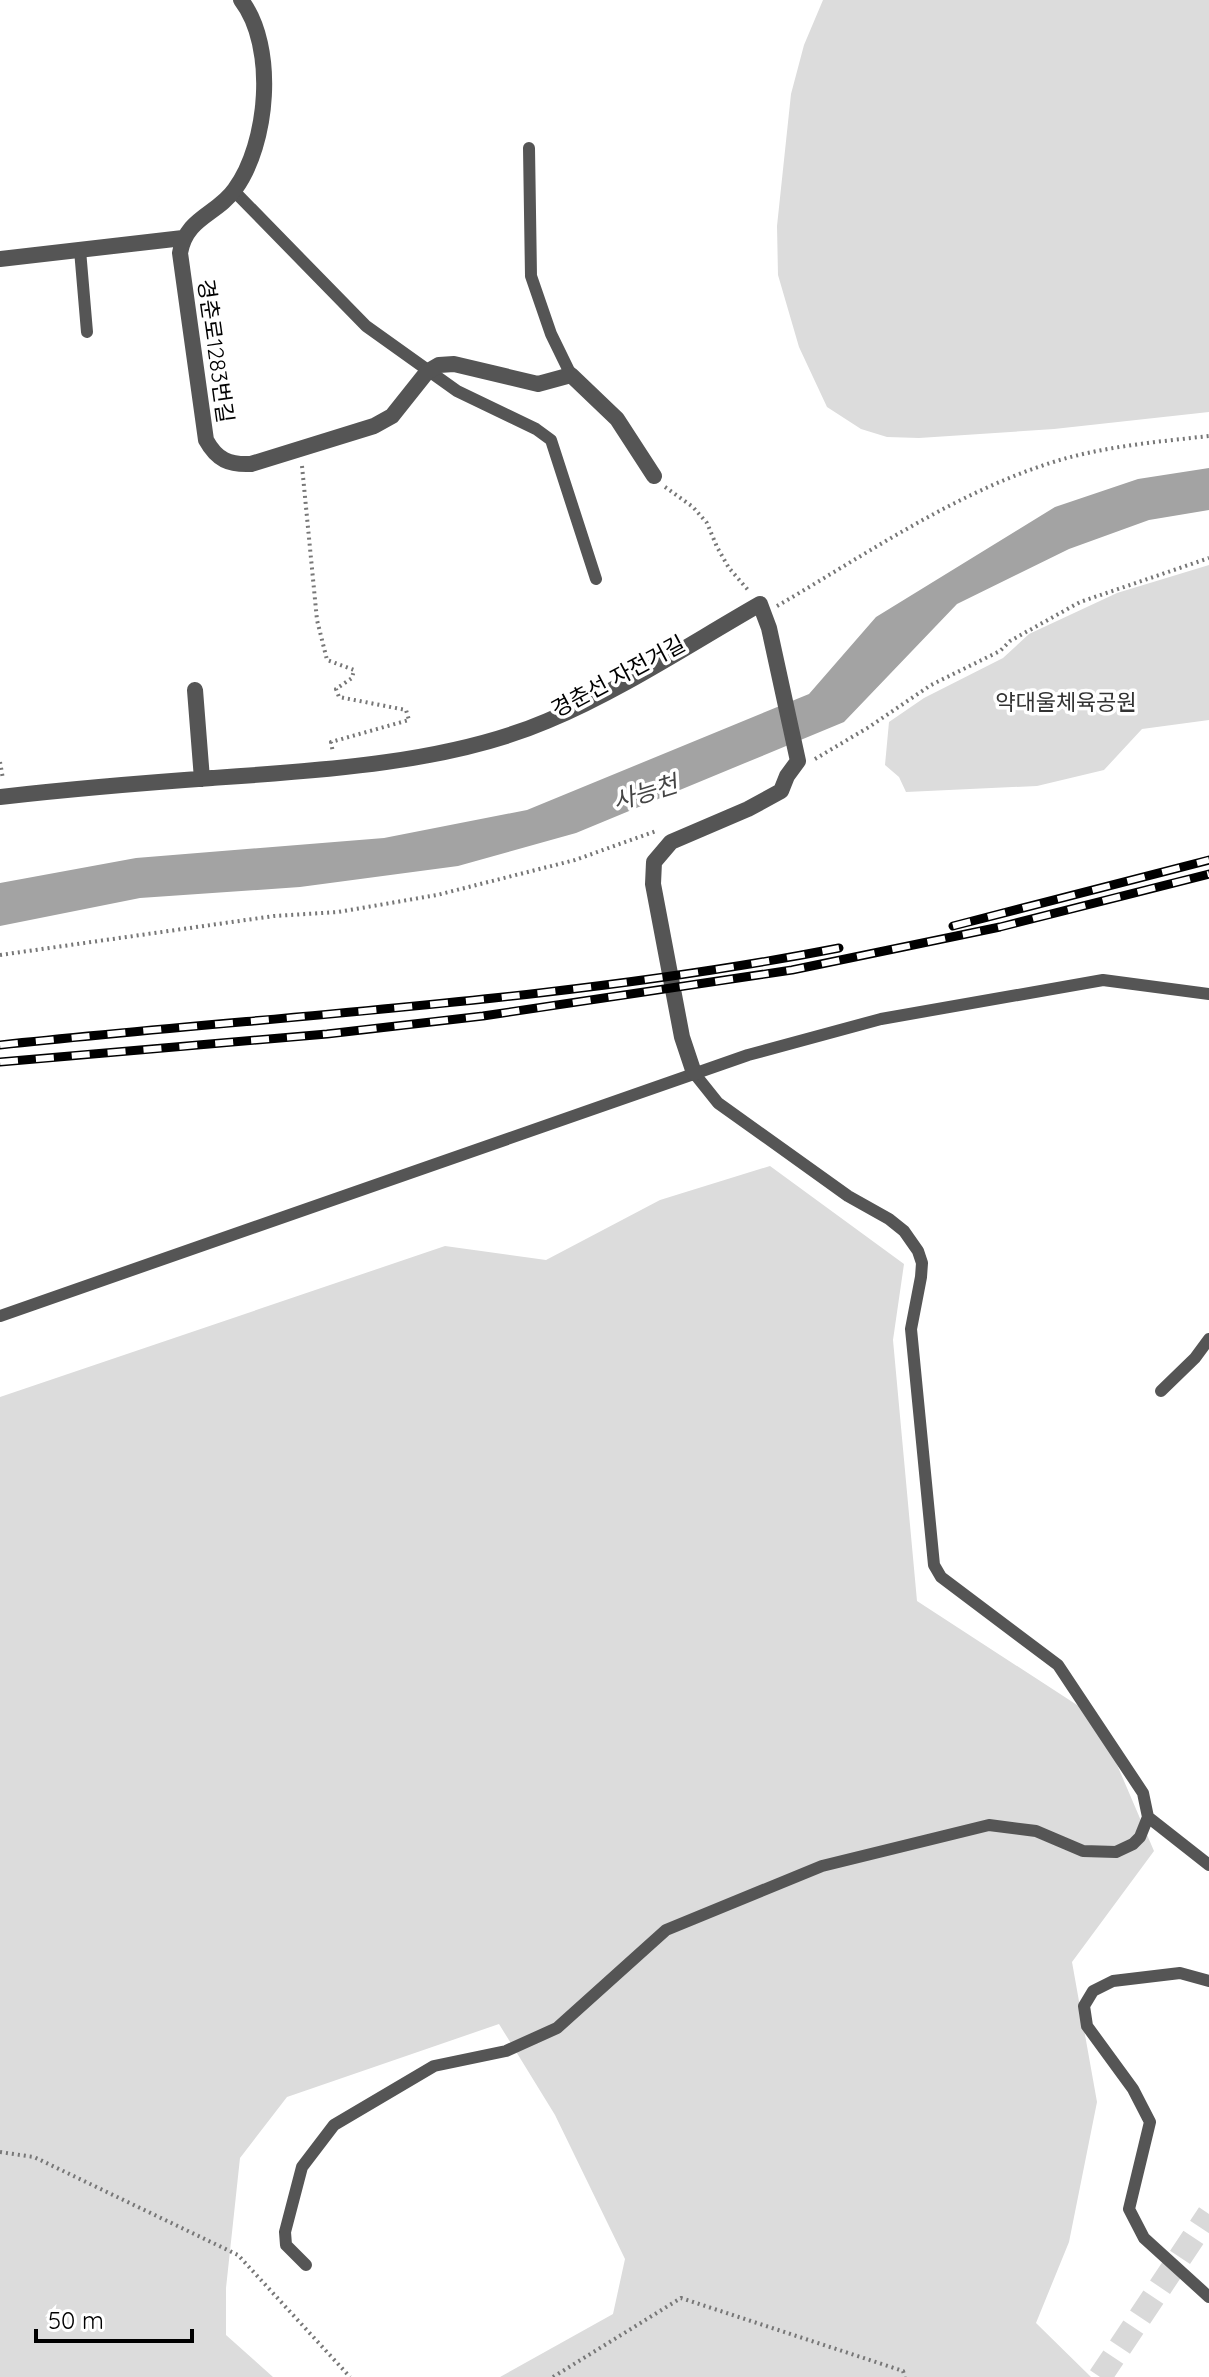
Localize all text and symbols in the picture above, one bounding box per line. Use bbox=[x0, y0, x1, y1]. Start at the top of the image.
street label: 경춘로1283번길 bbox=[192, 277, 240, 425]
street label: 경춘선 자전거길 bbox=[546, 629, 690, 723]
park label: 약대울체육공원 bbox=[995, 688, 1137, 716]
water label: 사능천 bbox=[609, 767, 684, 816]
scale bar bbox=[36, 2293, 192, 2343]
text: 50 m bbox=[48, 2305, 104, 2335]

